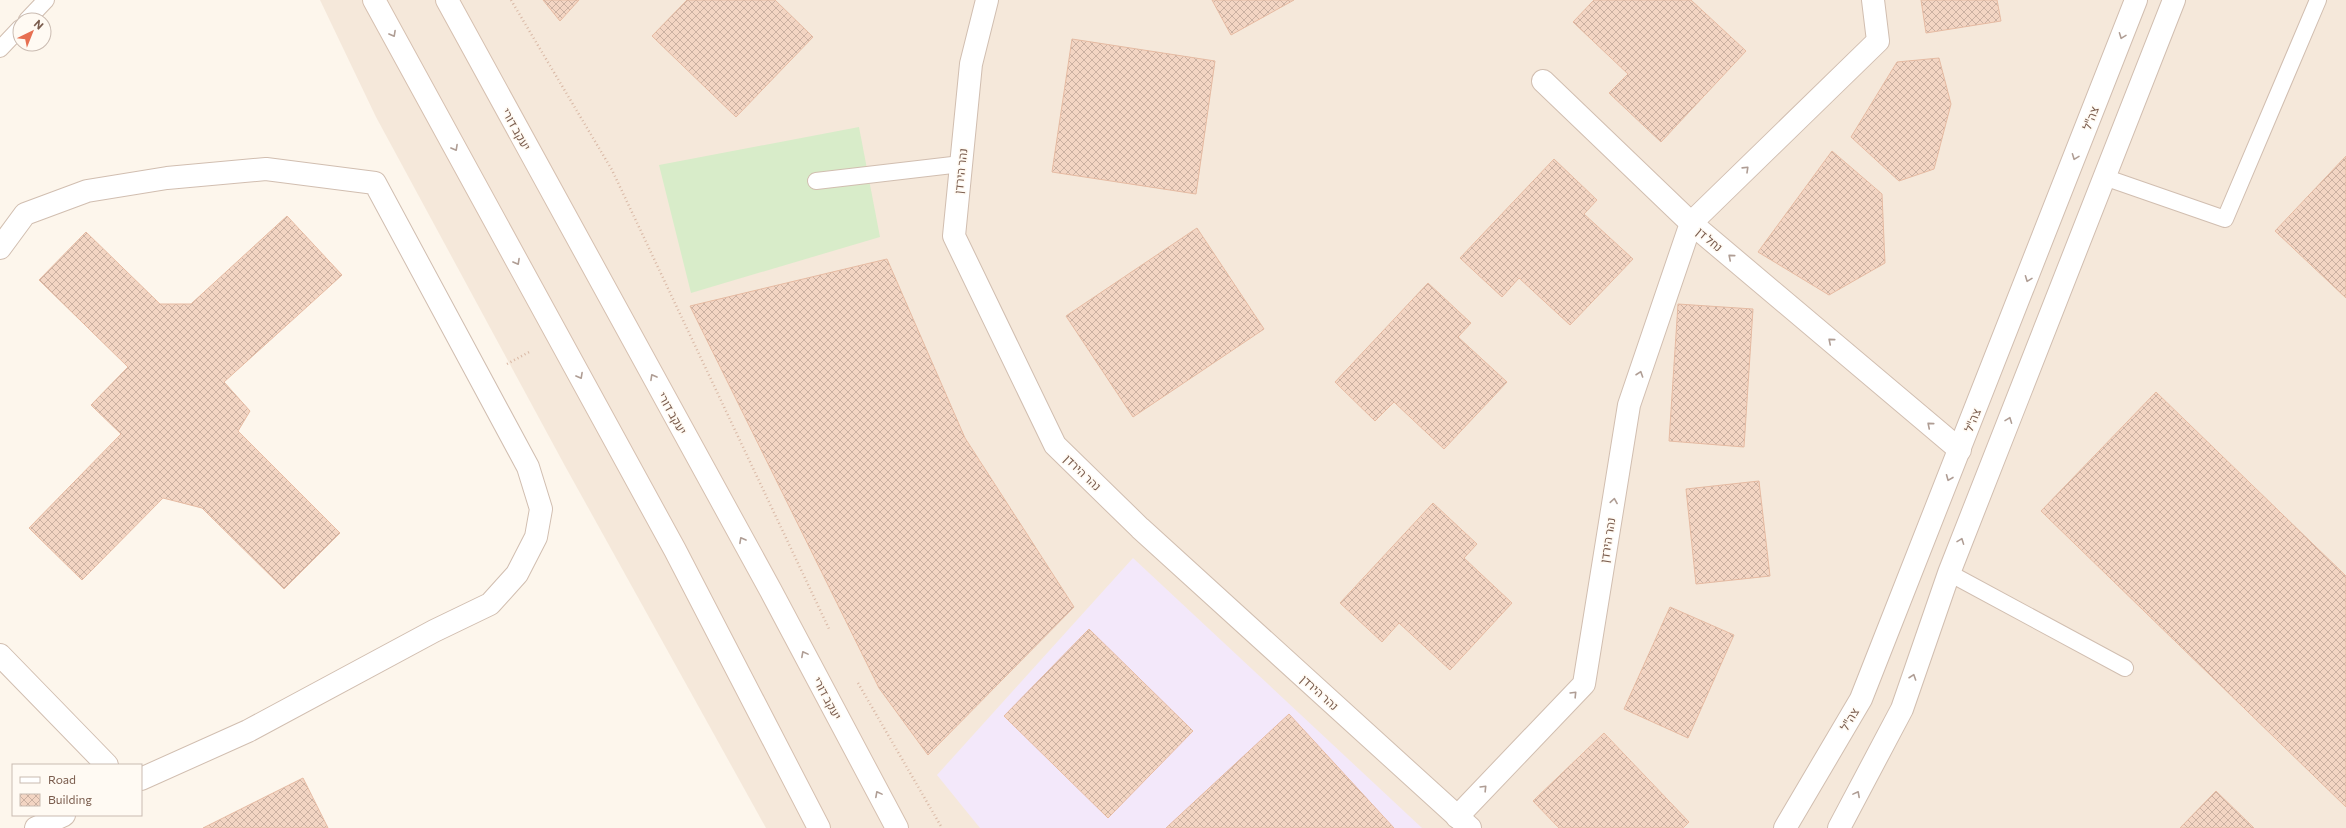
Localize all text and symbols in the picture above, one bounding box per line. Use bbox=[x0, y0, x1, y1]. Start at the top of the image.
north arrow bbox=[12, 12, 52, 52]
text: N bbox=[32, 17, 47, 32]
one-way arrow bbox=[388, 30, 395, 37]
one-way arrow bbox=[2119, 33, 2127, 40]
street label: צה"ל bbox=[2079, 104, 2101, 132]
street label: יעקב דורי bbox=[500, 106, 534, 152]
one-way arrow bbox=[450, 144, 458, 151]
street label: נהר הירדן bbox=[951, 147, 969, 195]
one-way arrow bbox=[2072, 153, 2080, 161]
one-way arrow bbox=[1741, 166, 1749, 174]
street label: נחל דן bbox=[1694, 224, 1726, 254]
one-way arrow bbox=[1729, 255, 1736, 262]
one-way arrow bbox=[513, 258, 520, 265]
one-way arrow bbox=[2024, 275, 2032, 282]
one-way arrow bbox=[1828, 338, 1835, 345]
one-way arrow bbox=[1635, 370, 1643, 377]
one-way arrow bbox=[575, 372, 582, 379]
one-way arrow bbox=[650, 373, 658, 381]
street label: יעקב דורי bbox=[656, 390, 690, 436]
street label: צה"ל bbox=[1961, 406, 1983, 434]
one-way arrow bbox=[2004, 417, 2012, 424]
one-way arrow bbox=[1928, 422, 1935, 429]
street label: נהר הירדן bbox=[1062, 451, 1104, 493]
one-way arrow bbox=[1946, 473, 1954, 481]
one-way arrow bbox=[1609, 498, 1618, 504]
street label: נהר הירדן bbox=[1596, 516, 1618, 564]
one-way arrow bbox=[740, 537, 747, 544]
one-way arrow bbox=[1957, 537, 1965, 544]
one-way arrow bbox=[801, 651, 809, 658]
street label: נהר הירדן bbox=[1298, 671, 1342, 713]
one-way arrow bbox=[1908, 673, 1917, 680]
street label: יעקב דורי bbox=[811, 674, 845, 722]
one-way arrow bbox=[1569, 691, 1577, 699]
street label: צה"ל bbox=[1837, 705, 1861, 733]
legend bbox=[12, 764, 142, 816]
text: Road bbox=[48, 772, 76, 786]
one-way arrow bbox=[1479, 785, 1487, 793]
one-way arrow bbox=[876, 790, 883, 798]
one-way arrow bbox=[1852, 790, 1860, 798]
text: Building bbox=[48, 792, 92, 806]

